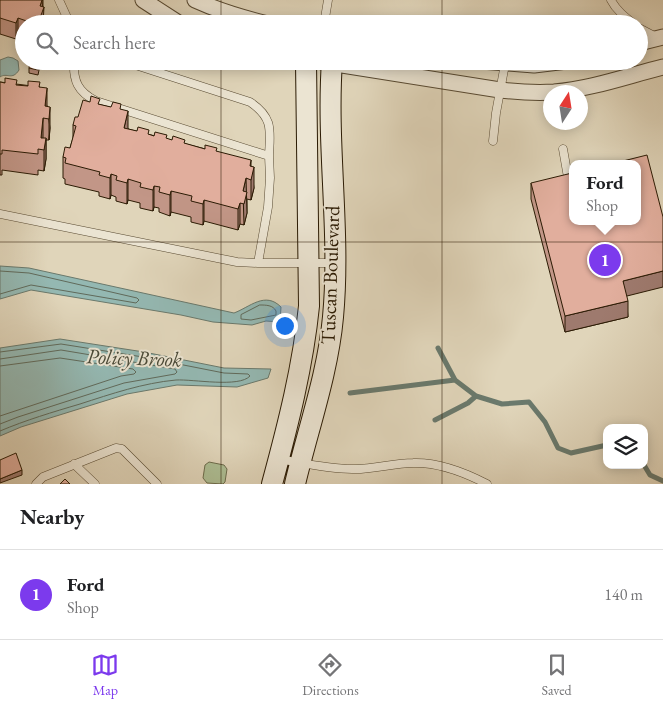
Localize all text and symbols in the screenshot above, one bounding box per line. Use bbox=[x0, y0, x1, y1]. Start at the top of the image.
search box bbox=[15, 15, 648, 70]
icon: search bbox=[33, 29, 61, 57]
text: Search here bbox=[73, 30, 155, 55]
north arrow bbox=[543, 85, 588, 130]
popup bbox=[569, 160, 641, 225]
text: Ford bbox=[586, 170, 624, 195]
text: Shop bbox=[586, 195, 618, 216]
street label: Tuscan Boulevard bbox=[315, 204, 345, 345]
pin: 1 bbox=[589, 241, 621, 279]
your location bbox=[272, 313, 298, 339]
water label: Policy Brook bbox=[86, 342, 183, 373]
map controls bbox=[603, 424, 648, 469]
button: layers bbox=[603, 424, 648, 469]
text: Nearby bbox=[20, 503, 84, 530]
text: Ford bbox=[67, 572, 105, 597]
text: 1 bbox=[32, 584, 40, 605]
text: 140 m bbox=[604, 584, 643, 605]
text: Shop bbox=[67, 597, 99, 618]
tab: Map bbox=[91, 651, 119, 699]
tab: Directions bbox=[302, 651, 359, 699]
tab: Saved bbox=[542, 651, 572, 699]

